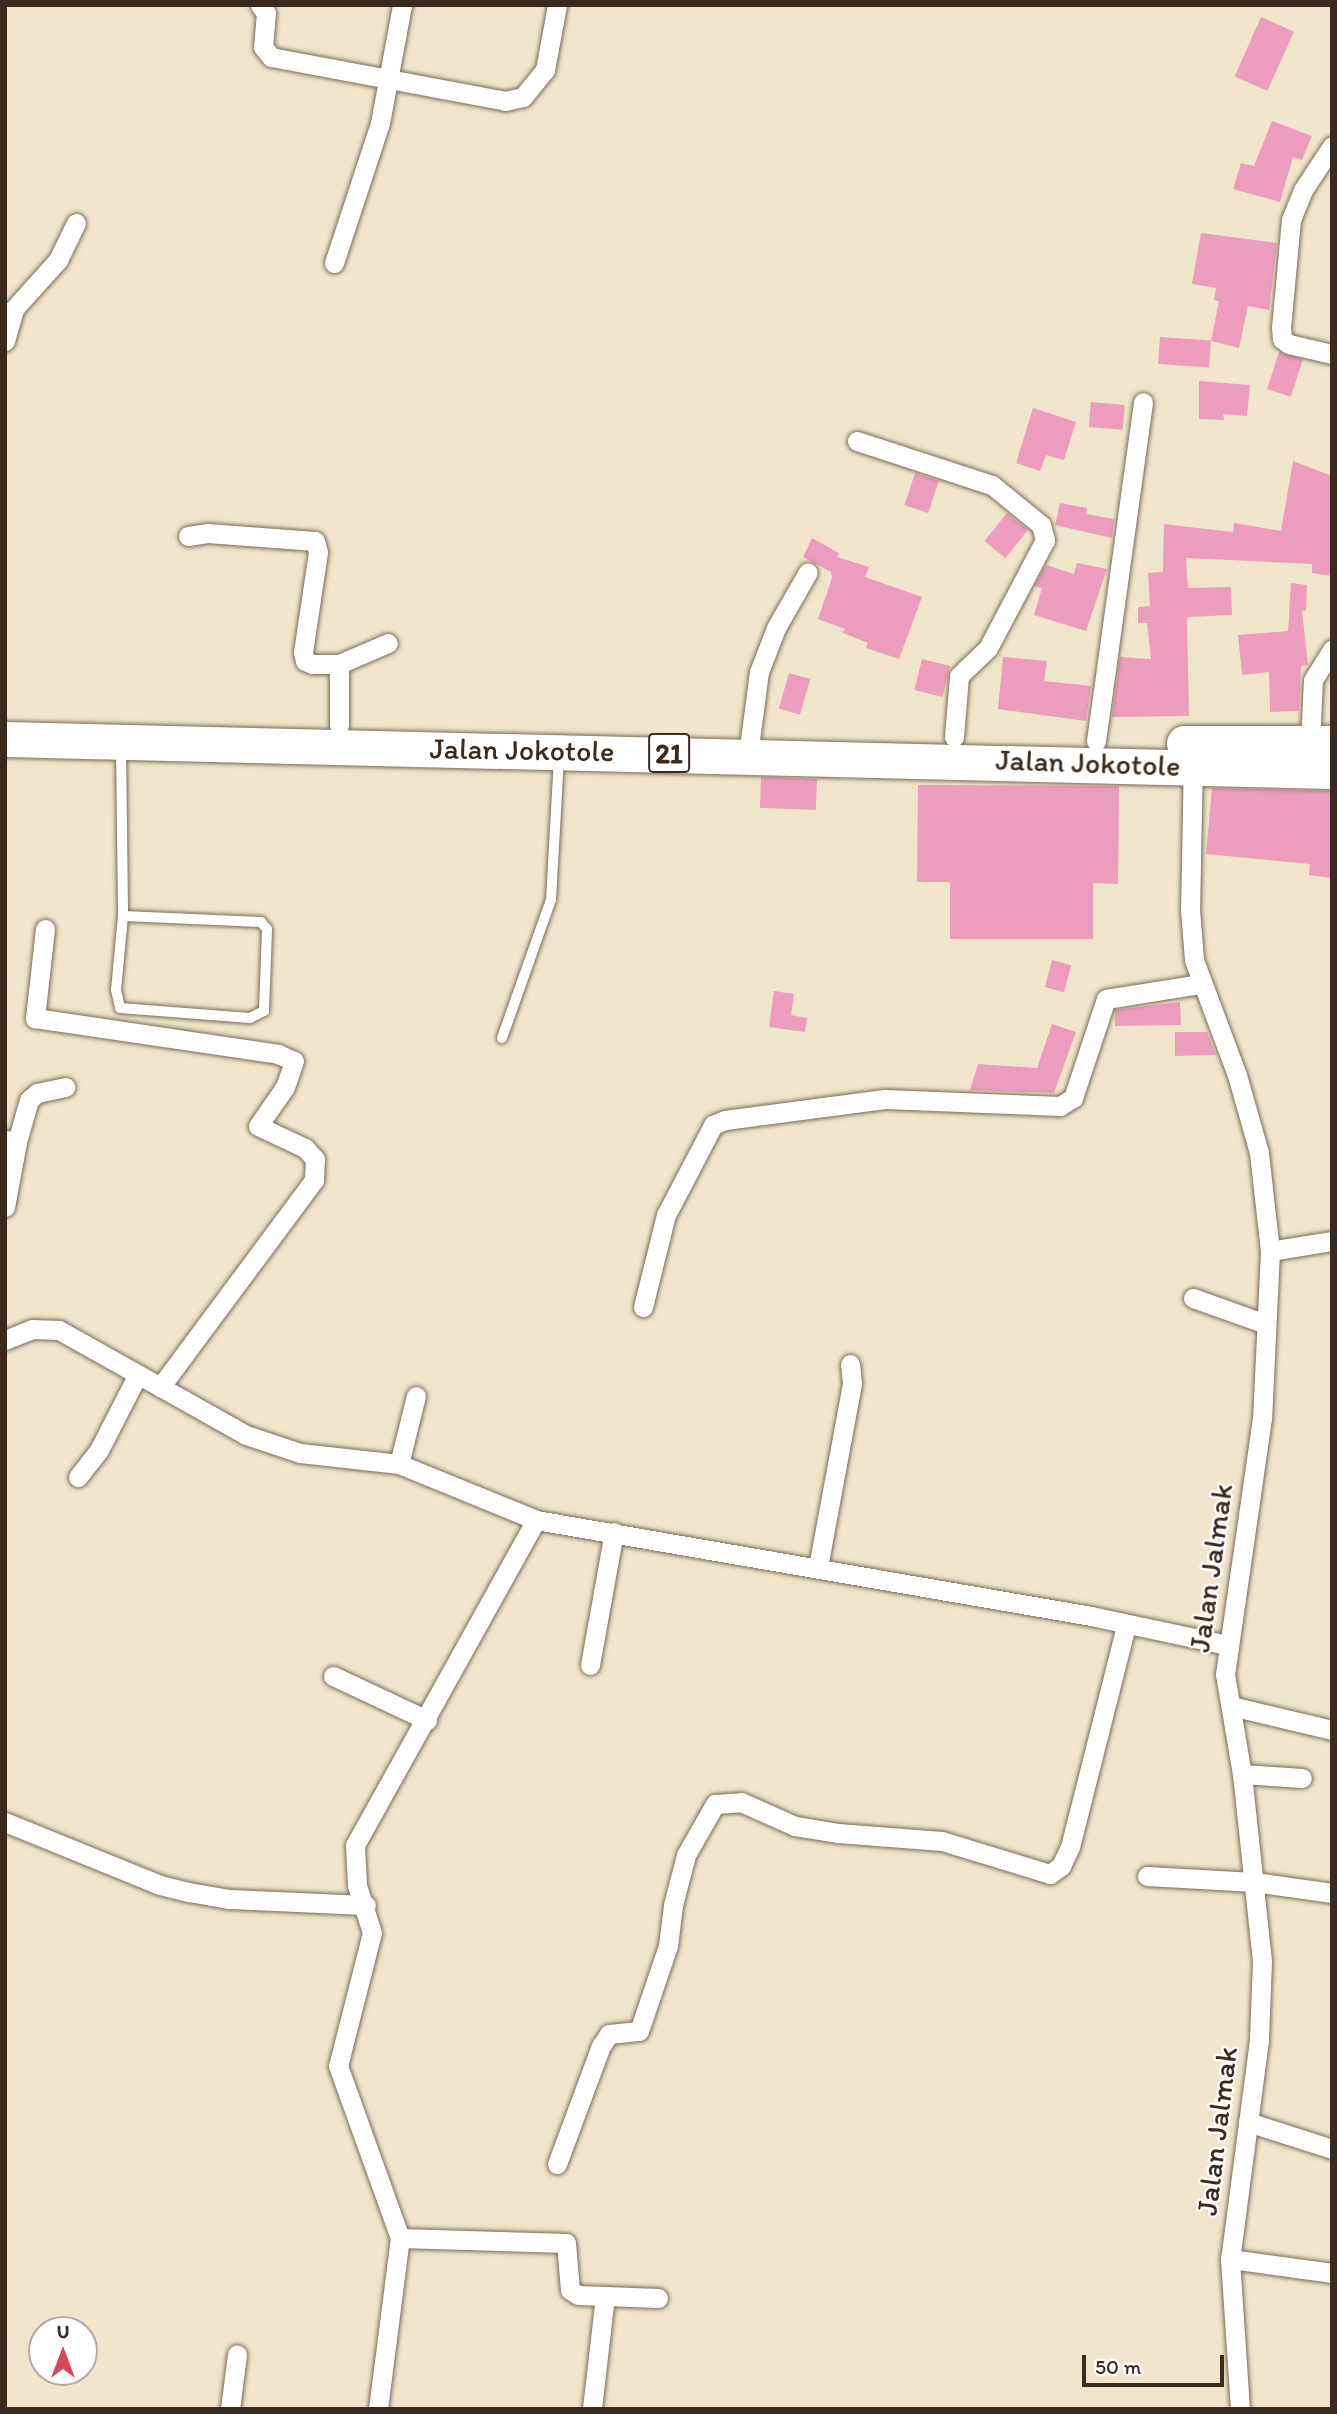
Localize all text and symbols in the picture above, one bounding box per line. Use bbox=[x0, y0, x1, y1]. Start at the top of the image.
road number: 21 bbox=[648, 728, 690, 778]
street label: Jalan Jokotole bbox=[429, 730, 615, 770]
street label: Jalan Jokotole bbox=[995, 742, 1181, 784]
street label: Jalan Jalmak bbox=[1181, 1482, 1241, 1654]
street label: Jalan Jalmak bbox=[1189, 2045, 1245, 2217]
north arrow bbox=[28, 2316, 98, 2386]
text: U bbox=[57, 2320, 69, 2343]
scale bar bbox=[1085, 2340, 1227, 2384]
text: 50 m bbox=[1095, 2354, 1141, 2379]

